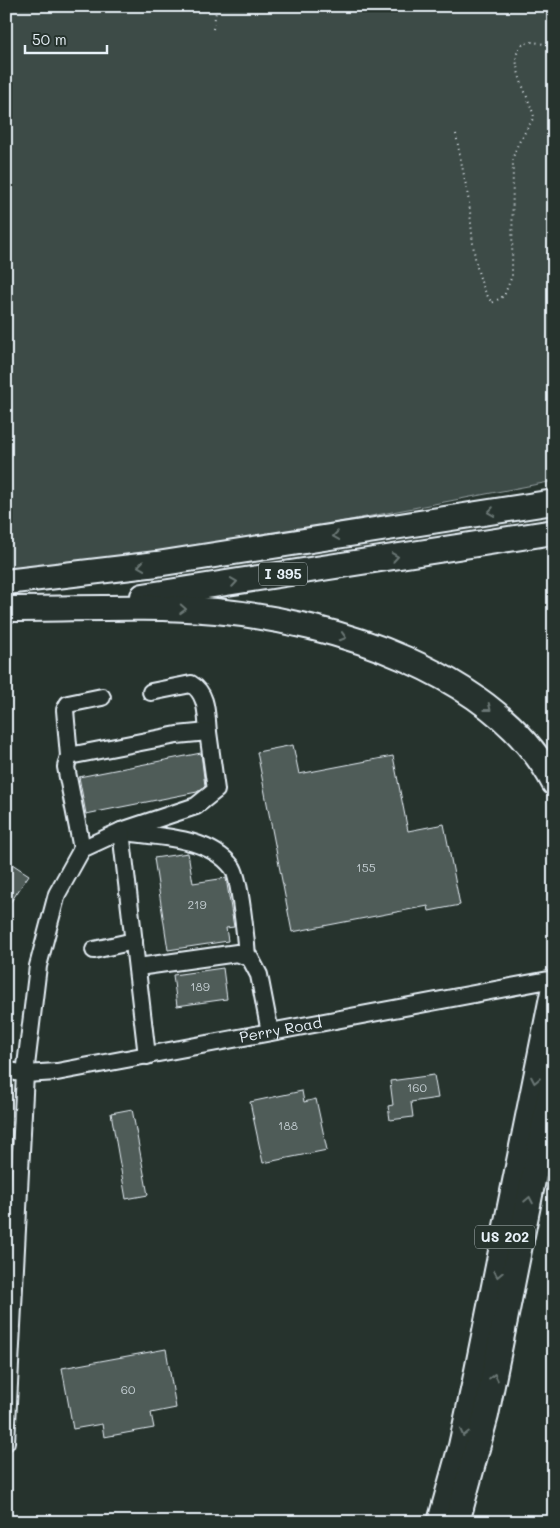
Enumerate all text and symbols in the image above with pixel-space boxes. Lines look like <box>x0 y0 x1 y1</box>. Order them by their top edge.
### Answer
scale bar <box>25 22 108 54</box>
text: 50 m <box>32 29 67 49</box>
one-way arrow <box>486 507 495 517</box>
one-way arrow <box>332 531 341 541</box>
one-way arrow <box>391 552 399 563</box>
one-way arrow <box>137 560 145 571</box>
road number: I 395 <box>259 562 307 586</box>
one-way arrow <box>230 578 238 588</box>
one-way arrow <box>180 603 188 614</box>
one-way arrow <box>338 631 347 641</box>
one-way arrow <box>482 702 491 710</box>
house number: 155 <box>356 859 376 875</box>
house number: 219 <box>187 896 207 912</box>
house number: 189 <box>190 978 210 994</box>
street label: Perry Road <box>238 1012 323 1047</box>
one-way arrow <box>531 1075 541 1084</box>
house number: 160 <box>407 1079 428 1095</box>
house number: 188 <box>278 1117 298 1133</box>
one-way arrow <box>524 1196 534 1205</box>
road number: US 202 <box>475 1226 535 1248</box>
one-way arrow <box>493 1269 503 1278</box>
one-way arrow <box>488 1372 499 1381</box>
house number: 60 <box>121 1381 136 1397</box>
one-way arrow <box>459 1428 470 1437</box>

